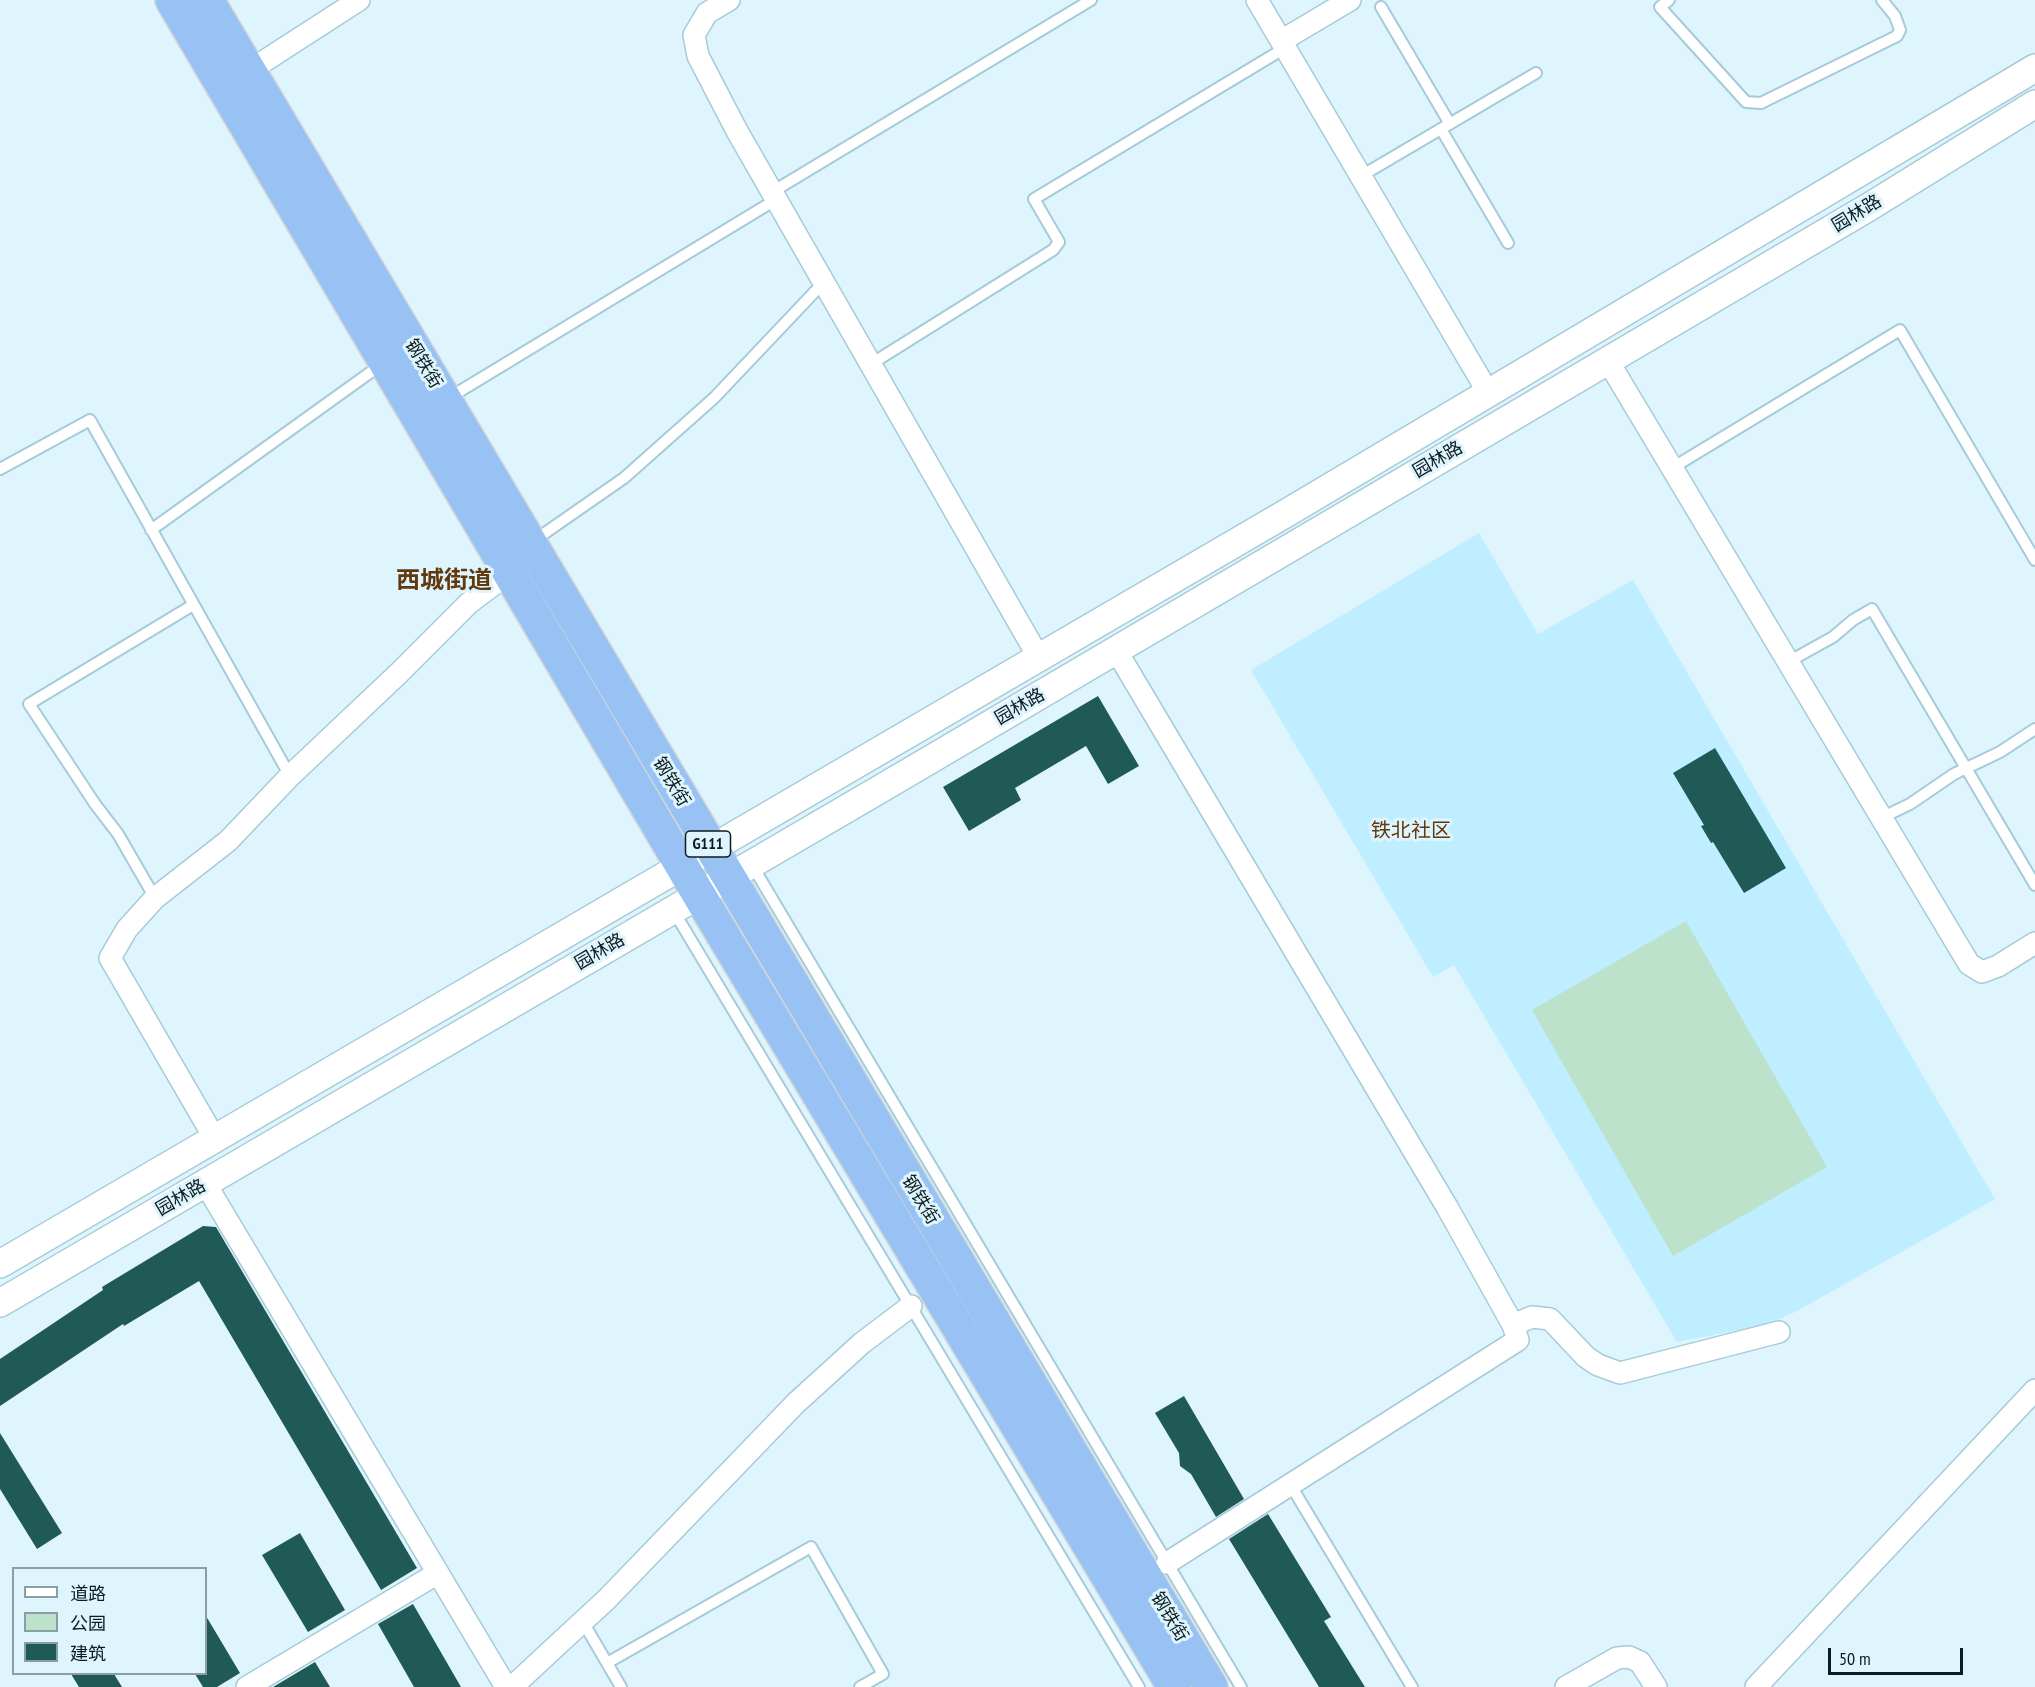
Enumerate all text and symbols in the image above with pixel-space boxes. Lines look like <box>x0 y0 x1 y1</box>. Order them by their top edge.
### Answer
street label: 园林路 <box>1828 191 1886 237</box>
street label: 钢铁街 <box>400 335 446 393</box>
street label: 园林路 <box>1409 437 1467 483</box>
district label: 西城街道 <box>396 567 492 595</box>
street label: 园林路 <box>991 684 1049 730</box>
street label: 钢铁街 <box>648 753 694 811</box>
district label: 铁北社区 <box>1371 819 1451 843</box>
road number: G111 <box>686 831 730 857</box>
street label: 园林路 <box>571 929 629 975</box>
street label: 钢铁街 <box>897 1171 943 1229</box>
street label: 园林路 <box>152 1175 210 1221</box>
legend <box>12 1567 207 1675</box>
text: 道路 <box>70 1582 106 1605</box>
street label: 钢铁街 <box>1146 1588 1192 1646</box>
text: 公园 <box>70 1612 106 1635</box>
scale bar <box>1831 1636 1966 1674</box>
text: 建筑 <box>70 1642 106 1665</box>
text: 50 m <box>1839 1647 1871 1670</box>

